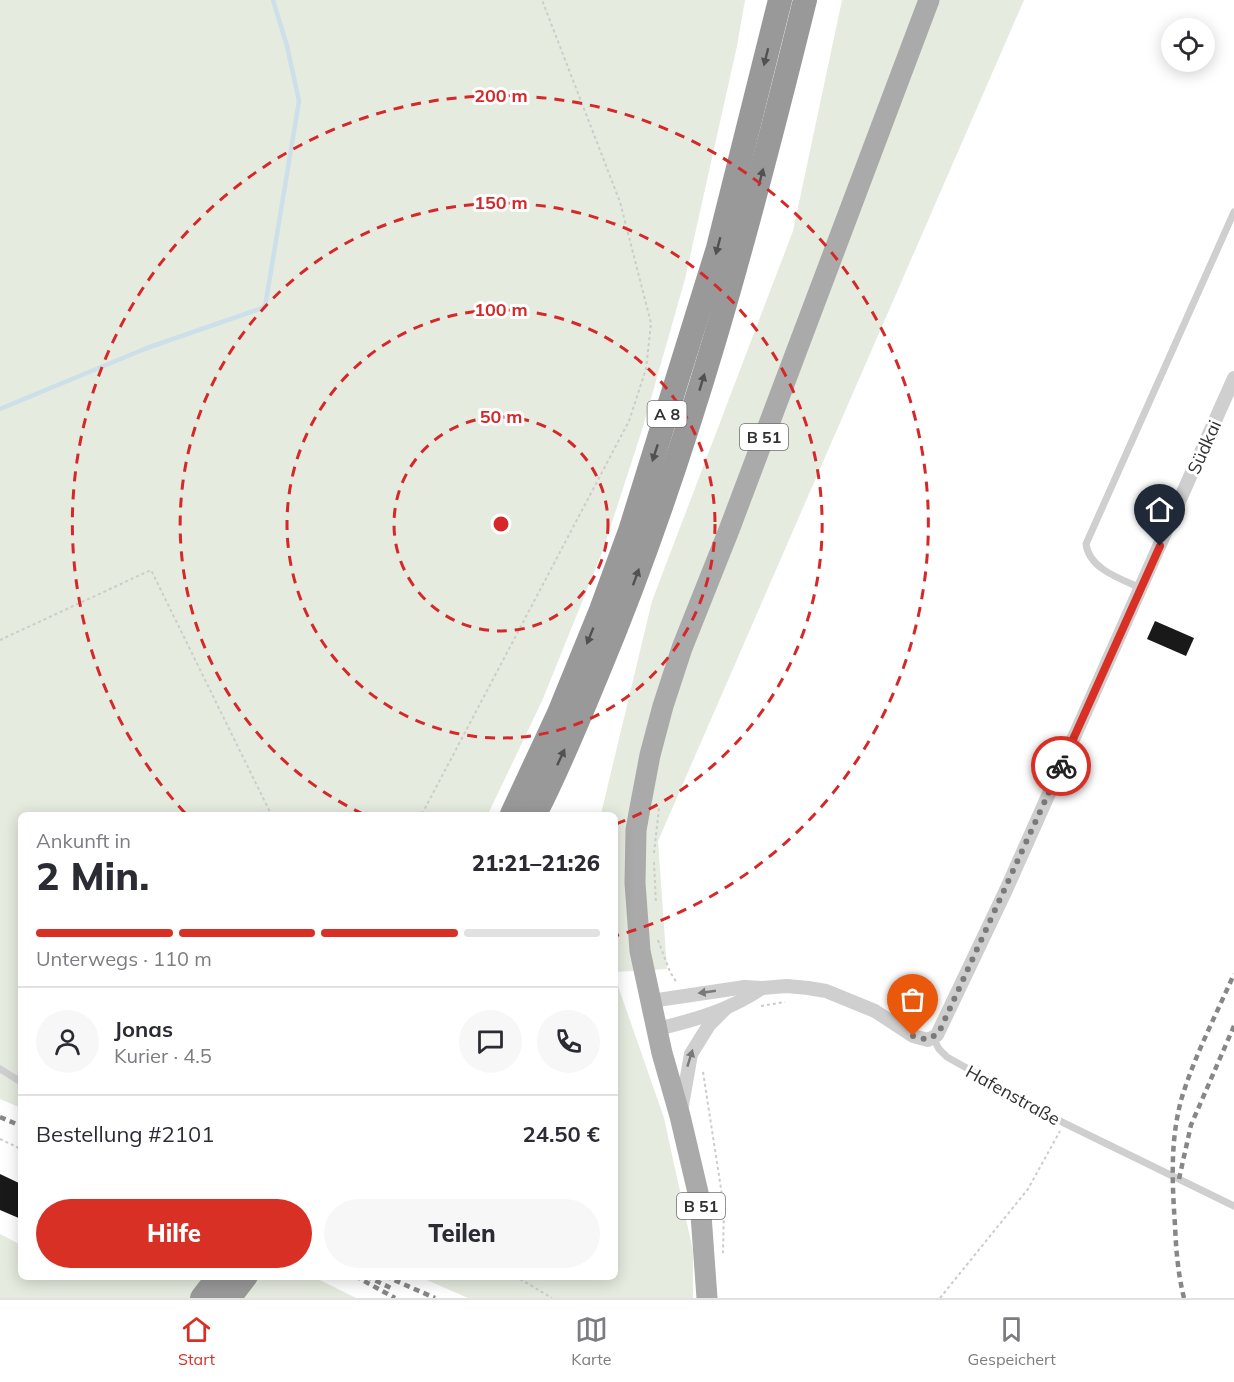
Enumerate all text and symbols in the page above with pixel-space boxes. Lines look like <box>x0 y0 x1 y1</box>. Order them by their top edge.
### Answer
map controls <box>1161 18 1215 72</box>
button: locate <box>1161 18 1215 72</box>
one-way arrow <box>760 48 770 66</box>
text: 200 m <box>474 84 528 107</box>
one-way arrow <box>756 168 766 186</box>
text: 150 m <box>474 191 528 214</box>
one-way arrow <box>713 237 722 255</box>
text: 100 m <box>474 298 528 321</box>
one-way arrow <box>698 373 707 391</box>
road number: A 8 <box>648 401 686 427</box>
text: 50 m <box>480 405 522 428</box>
street label: Südkai <box>1182 416 1226 478</box>
road number: B 51 <box>740 424 788 450</box>
one-way arrow <box>650 444 659 462</box>
pin <box>1134 484 1185 546</box>
icon: home <box>1143 493 1176 526</box>
centre of rings <box>491 514 511 534</box>
one-way arrow <box>632 568 641 586</box>
one-way arrow <box>585 628 595 646</box>
courier <box>1031 736 1091 796</box>
one-way arrow <box>557 748 567 766</box>
icon: bike <box>1045 750 1078 783</box>
text: Ankunft in <box>36 828 131 853</box>
text: 21:21–21:26 <box>472 849 600 877</box>
text: 2 Min. <box>36 851 149 900</box>
text: Unterwegs · 110 m <box>36 946 212 971</box>
pin <box>887 974 938 1036</box>
icon: bag <box>896 983 929 1016</box>
one-way arrow <box>697 988 716 997</box>
button: person <box>36 1010 99 1073</box>
button: chat <box>459 1010 522 1073</box>
button: phone <box>537 1010 600 1073</box>
text: Jonas <box>114 1015 173 1043</box>
text: Kurier · 4.5 <box>114 1043 212 1068</box>
one-way arrow <box>686 1049 695 1067</box>
street label: Hafenstraße <box>962 1060 1064 1130</box>
text: Bestellung #2101 <box>36 1120 214 1148</box>
text: 24.50 € <box>523 1120 600 1148</box>
road number: B 51 <box>677 1193 725 1219</box>
button: Hilfe <box>36 1199 312 1268</box>
button: Teilen <box>324 1199 600 1268</box>
tab: Start <box>178 1313 215 1369</box>
tab: Karte <box>571 1313 611 1369</box>
tab: Gespeichert <box>968 1313 1056 1369</box>

